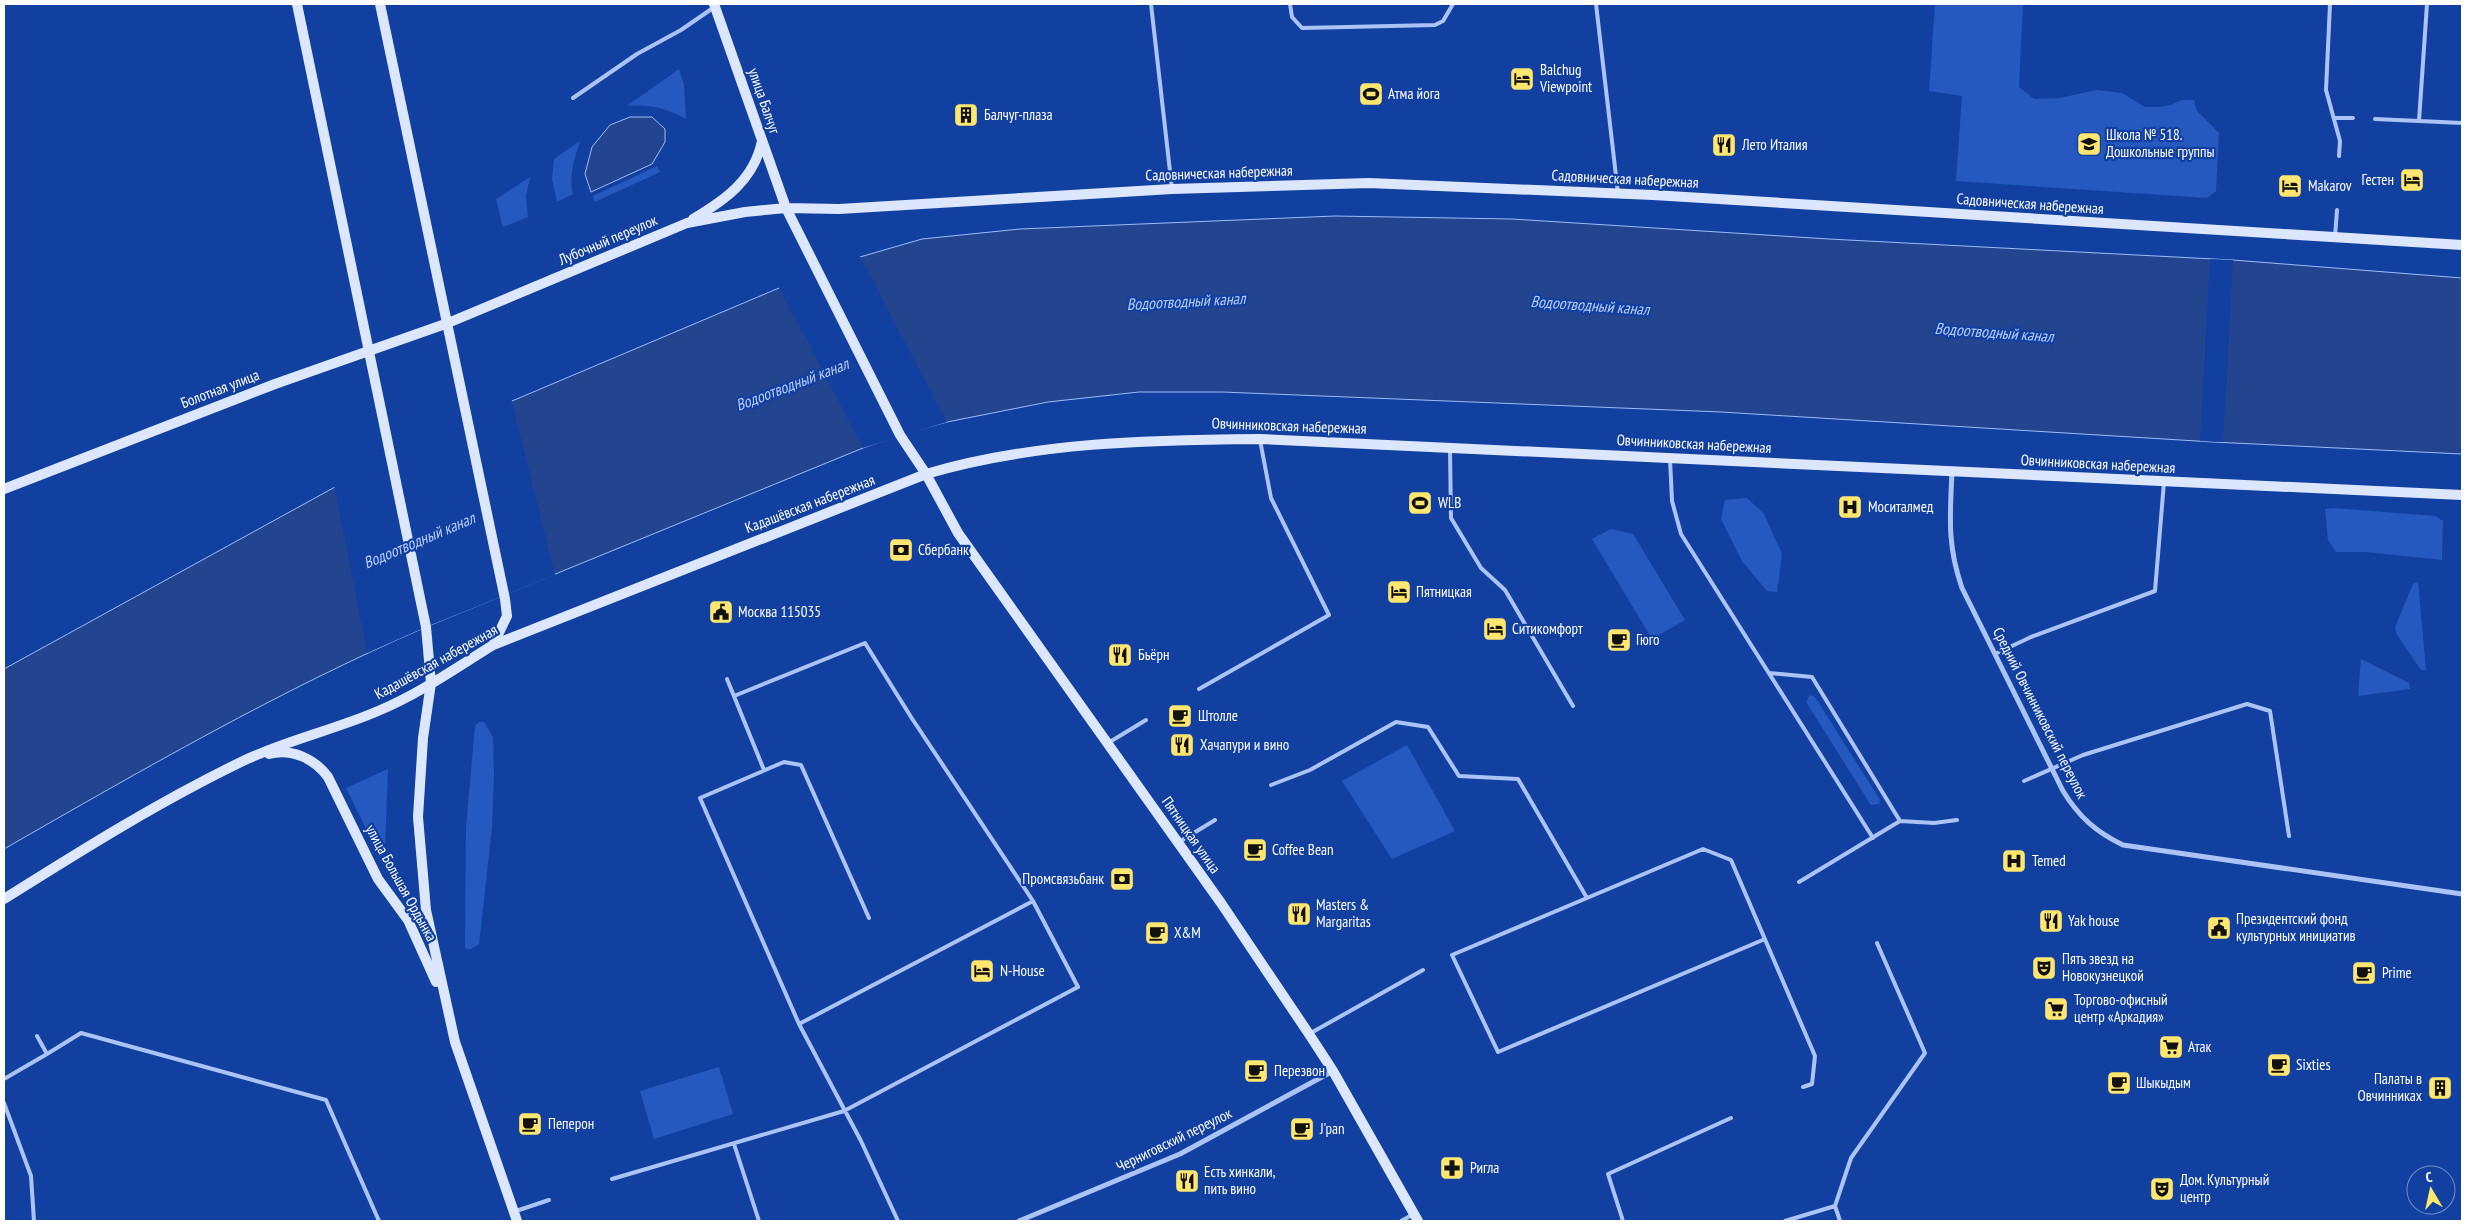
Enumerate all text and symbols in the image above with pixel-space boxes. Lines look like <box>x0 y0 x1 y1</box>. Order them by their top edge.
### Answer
place label: Balchug Viewpoint <box>1539 60 1592 96</box>
street label: улица Балчуг <box>744 65 785 137</box>
hotel icon: Balchug Viewpoint <box>1509 66 1535 92</box>
sports icon: Атма йога <box>1358 81 1384 107</box>
place label: Атма йога <box>1388 84 1440 103</box>
building icon: Балчуг-плаза <box>953 102 979 128</box>
place label: Балчуг-плаза <box>984 105 1052 124</box>
place label: Школа № 518. Дошкольные группы <box>2106 125 2215 161</box>
school or university icon: Школа № 518. Дошкольные группы <box>2076 131 2102 157</box>
restaurant icon: Лето Италия <box>1711 132 1737 158</box>
place label: Лето Италия <box>1741 135 1808 154</box>
street label: Садовническая набережная <box>1145 160 1293 185</box>
street label: Садовническая набережная <box>1551 165 1699 192</box>
hotel icon: Гестен <box>2399 167 2425 193</box>
place label: Гестен <box>2361 170 2394 189</box>
hotel icon: Makarov <box>2277 173 2303 199</box>
place label: Makarov <box>2308 176 2352 195</box>
street label: Садовническая набережная <box>1956 189 2104 218</box>
street label: Лубочный переулок <box>555 210 660 269</box>
water label: Водоотводный канал <box>1126 288 1247 314</box>
water label: Водоотводный канал <box>1530 291 1652 319</box>
water label: Водоотводный канал <box>1934 318 2056 346</box>
water label: Водоотводный канал <box>733 353 853 415</box>
street label: Болотная улица <box>178 365 262 412</box>
street label: Овчинниковская набережная <box>1211 413 1367 438</box>
street label: Овчинниковская набережная <box>1616 430 1772 457</box>
street label: Овчинниковская набережная <box>2020 450 2176 477</box>
street label: Кадашёвская набережная <box>742 470 878 537</box>
sports icon: WLB <box>1407 490 1433 516</box>
place label: WLB <box>1438 493 1461 512</box>
hospital icon: Моситалмед <box>1837 494 1863 520</box>
place label: Моситалмед <box>1868 497 1934 516</box>
water label: Водоотводный канал <box>360 507 479 572</box>
bank icon: Сбербанк <box>888 537 914 563</box>
place label: Сбербанк <box>918 540 969 559</box>
hotel icon: Пятницкая <box>1386 579 1412 605</box>
place label: Пятницкая <box>1416 582 1472 601</box>
public building icon: Москва 115035 <box>708 599 734 625</box>
place label: Москва 115035 <box>738 602 821 621</box>
hotel icon: Ситикомфорт <box>1482 616 1508 642</box>
place label: Ситикомфорт <box>1512 619 1583 638</box>
street label: Кадашёвская набережная <box>371 620 501 703</box>
street label: Средний Овчинниковский переулок <box>1989 624 2092 802</box>
cafe icon: Гюго <box>1606 627 1632 653</box>
place label: Гюго <box>1636 630 1659 649</box>
restaurant icon: Бьёрн <box>1107 642 1133 668</box>
place label: Бьёрн <box>1138 645 1169 664</box>
cafe icon: Штолле <box>1167 703 1193 729</box>
place label: Штолле <box>1198 706 1238 725</box>
restaurant icon: Хачапури и вино <box>1169 732 1195 758</box>
place label: Хачапури и вино <box>1200 735 1289 754</box>
street label: Пятницкая улица <box>1158 793 1225 877</box>
street label: улица Большая Ордынка <box>361 821 441 944</box>
cafe icon: Coffee Bean <box>1242 837 1268 863</box>
place label: Coffee Bean <box>1272 840 1334 859</box>
hospital icon: Temed <box>2001 848 2027 874</box>
place label: Temed <box>2032 851 2066 870</box>
bank icon: Промсвязьбанк <box>1109 866 1135 892</box>
place label: Промсвязьбанк <box>1022 869 1104 888</box>
place label: Masters & Margaritas <box>1316 895 1371 931</box>
restaurant icon: Masters & Margaritas <box>1286 901 1312 927</box>
restaurant icon: Yak house <box>2038 908 2064 934</box>
place label: Президентский фонд культурных инициатив <box>2236 909 2356 945</box>
place label: Yak house <box>2068 911 2119 930</box>
public building icon: Президентский фонд культурных инициатив <box>2206 915 2232 941</box>
cafe icon: Х&М <box>1144 920 1170 946</box>
place label: Х&М <box>1174 923 1201 942</box>
place label: Пять звезд на Новокузнецкой <box>2062 949 2144 985</box>
theatre icon: Пять звезд на Новокузнецкой <box>2031 955 2057 981</box>
hotel icon: N-House <box>969 958 995 984</box>
cafe icon: Prime <box>2351 960 2377 986</box>
place label: N-House <box>1000 961 1045 980</box>
place label: Prime <box>2382 963 2412 982</box>
place label: Торгово-офисный центр «Аркадия» <box>2074 990 2168 1026</box>
supermarket icon: Торгово-офисный центр «Аркадия» <box>2043 996 2069 1022</box>
supermarket icon: Атак <box>2158 1034 2184 1060</box>
place label: Атак <box>2188 1037 2212 1056</box>
cafe icon: Sixties <box>2266 1052 2292 1078</box>
place label: Sixties <box>2296 1055 2331 1074</box>
cafe icon: Перезвон <box>1243 1058 1269 1084</box>
place label: Перезвон <box>1274 1061 1325 1080</box>
place label: Палаты в Овчинниках <box>2358 1069 2422 1105</box>
cafe icon: Шыкыдым <box>2106 1070 2132 1096</box>
place label: Шыкыдым <box>2136 1073 2191 1092</box>
building icon: Палаты в Овчинниках <box>2427 1075 2453 1101</box>
street label: Черниговский переулок <box>1113 1103 1235 1176</box>
cafe icon: Пеперон <box>517 1111 543 1137</box>
place label: Пеперон <box>548 1114 594 1133</box>
cafe icon: J'pan <box>1289 1116 1315 1142</box>
place label: J'pan <box>1319 1119 1345 1138</box>
pharmacy icon: Ригла <box>1439 1155 1465 1181</box>
place label: Ригла <box>1470 1158 1499 1177</box>
place label: Есть хинкали, пить вино <box>1204 1162 1276 1198</box>
north arrow <box>2406 1165 2456 1215</box>
restaurant icon: Есть хинкали, пить вино <box>1174 1168 1200 1194</box>
text: С <box>2424 1168 2434 1187</box>
place label: Дом. Культурный центр <box>2180 1170 2269 1206</box>
theatre icon: Дом. Культурный центр <box>2149 1176 2175 1202</box>

